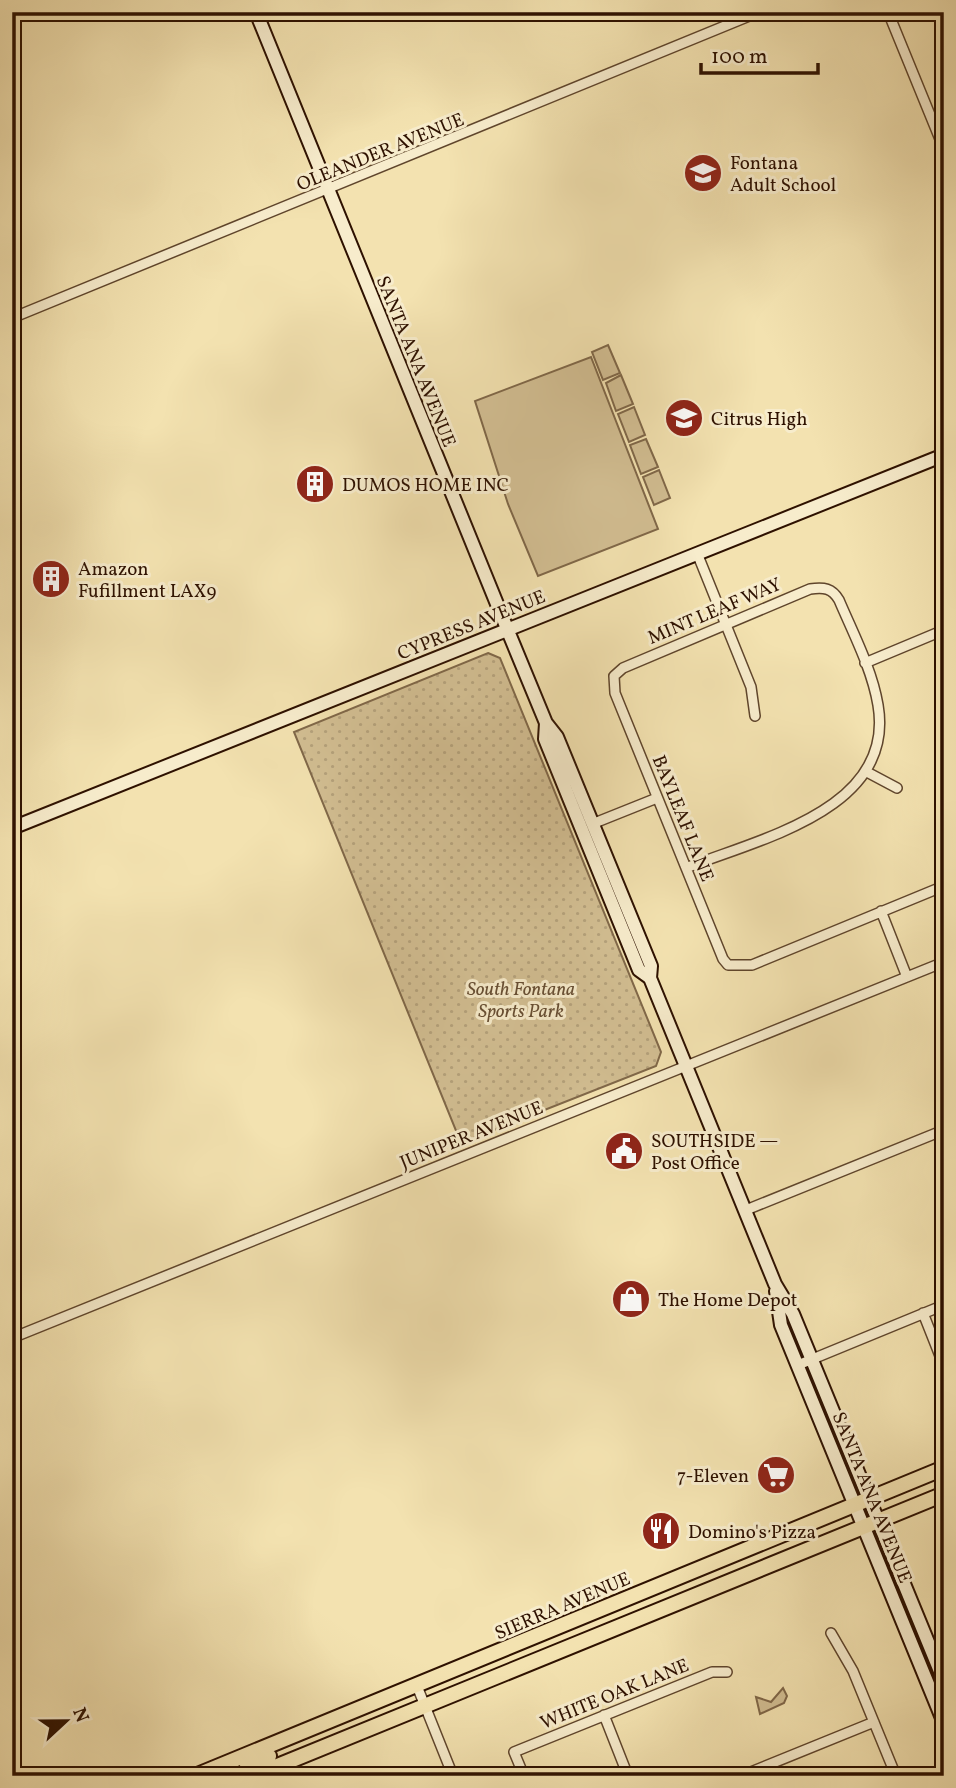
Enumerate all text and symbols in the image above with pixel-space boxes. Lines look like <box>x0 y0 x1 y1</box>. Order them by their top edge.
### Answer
scale bar <box>701 32 818 76</box>
text: 100 m <box>711 43 768 72</box>
street label: OLEANDER AVENUE <box>293 107 468 198</box>
place label: Fontana Adult School <box>730 151 836 199</box>
school or university icon: Fontana Adult School <box>682 152 724 194</box>
street label: SANTA ANA AVENUE <box>369 272 461 451</box>
school or university icon: Citrus High <box>663 397 705 439</box>
place label: Citrus High <box>711 407 807 433</box>
building icon: DUMOS HOME INC <box>294 463 336 505</box>
place label: DUMOS HOME INC <box>342 473 509 499</box>
place label: Amazon Fufillment LAX9 <box>78 557 216 605</box>
building icon: Amazon Fufillment LAX9 <box>30 558 72 600</box>
street label: MINT LEAF WAY <box>644 572 786 652</box>
street label: CYPRESS AVENUE <box>394 584 550 667</box>
street label: BAYLEAF LANE <box>645 752 719 886</box>
park label: South Fontana Sports Park <box>467 977 575 1025</box>
street label: JUNIPER AVENUE <box>396 1095 547 1176</box>
place label: SOUTHSIDE — Post Office <box>651 1129 779 1177</box>
public building icon: SOUTHSIDE — Post Office <box>603 1130 645 1172</box>
shop icon: The Home Depot <box>610 1278 652 1320</box>
place label: The Home Depot <box>658 1288 798 1314</box>
street label: SANTA ANA AVENUE <box>825 1408 917 1587</box>
supermarket icon: 7-Eleven <box>755 1454 797 1496</box>
place label: 7-Eleven <box>677 1464 749 1490</box>
restaurant icon: Domino's Pizza <box>640 1510 682 1552</box>
place label: Domino's Pizza <box>688 1520 816 1546</box>
street label: SIERRA AVENUE <box>491 1567 635 1647</box>
street label: WHITE OAK LANE <box>536 1653 693 1737</box>
north arrow <box>32 1686 102 1756</box>
text: N <box>65 1704 95 1727</box>

